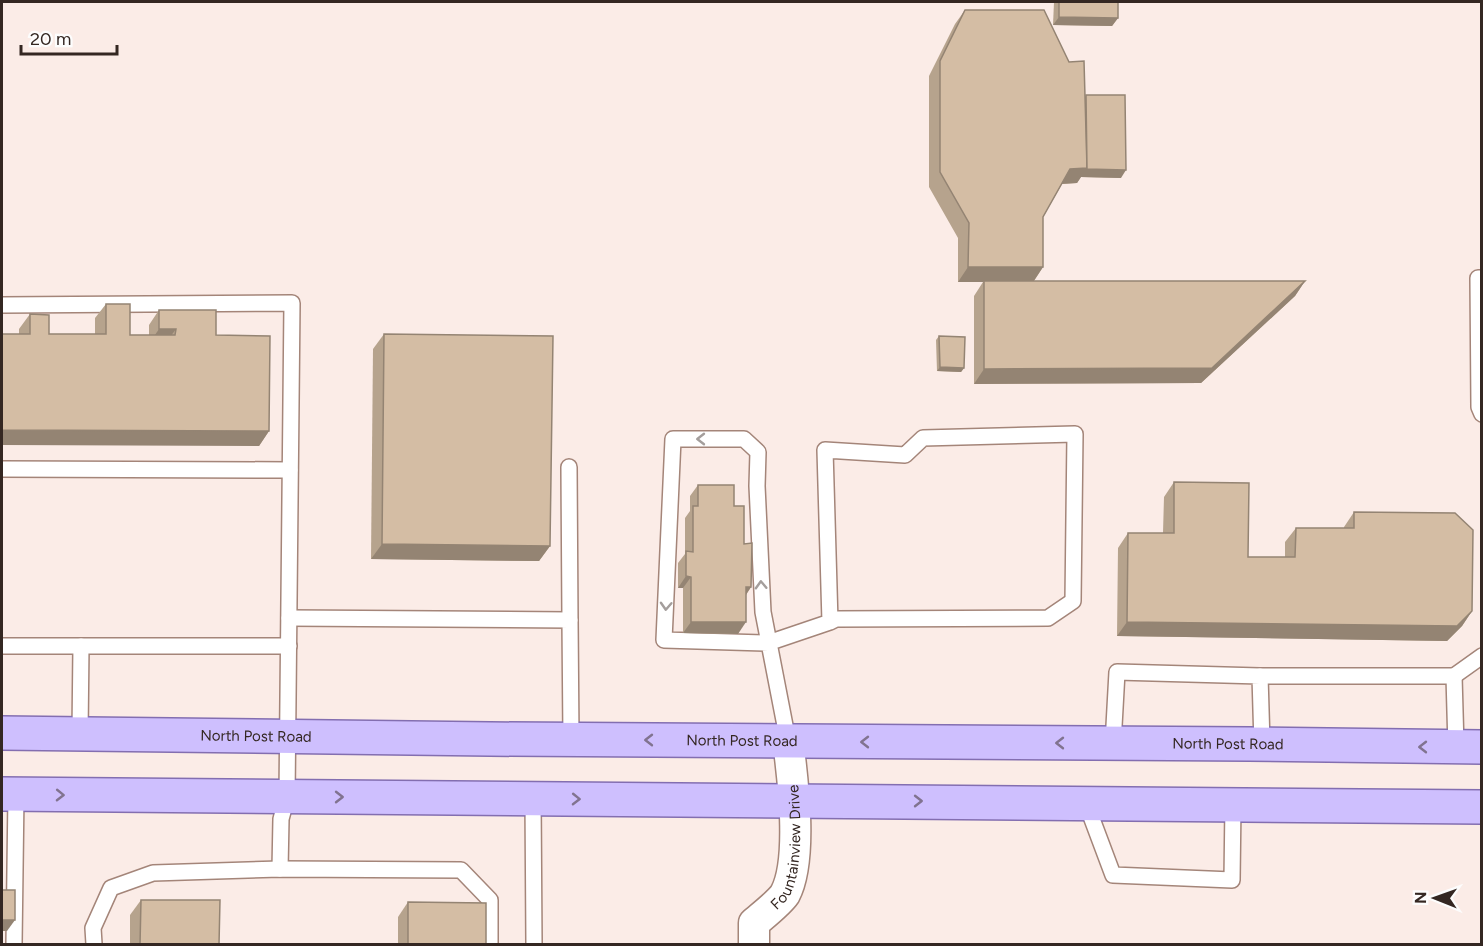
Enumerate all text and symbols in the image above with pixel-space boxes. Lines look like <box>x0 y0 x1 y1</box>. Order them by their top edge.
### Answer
scale bar <box>21 18 117 56</box>
text: 20 m <box>30 28 71 50</box>
one-way arrow <box>697 433 706 445</box>
one-way arrow <box>755 580 768 589</box>
one-way arrow <box>659 602 672 611</box>
street label: North Post Road <box>200 726 312 746</box>
street label: North Post Road <box>686 731 798 750</box>
one-way arrow <box>645 734 654 746</box>
street label: North Post Road <box>1172 734 1284 753</box>
one-way arrow <box>861 736 870 748</box>
one-way arrow <box>1056 737 1065 749</box>
one-way arrow <box>1419 741 1428 753</box>
street label: Fountainview Drive <box>767 784 804 913</box>
one-way arrow <box>55 789 64 801</box>
one-way arrow <box>334 791 343 803</box>
one-way arrow <box>571 793 580 805</box>
one-way arrow <box>913 795 922 807</box>
north arrow <box>1405 868 1465 928</box>
text: N <box>1411 891 1430 904</box>

